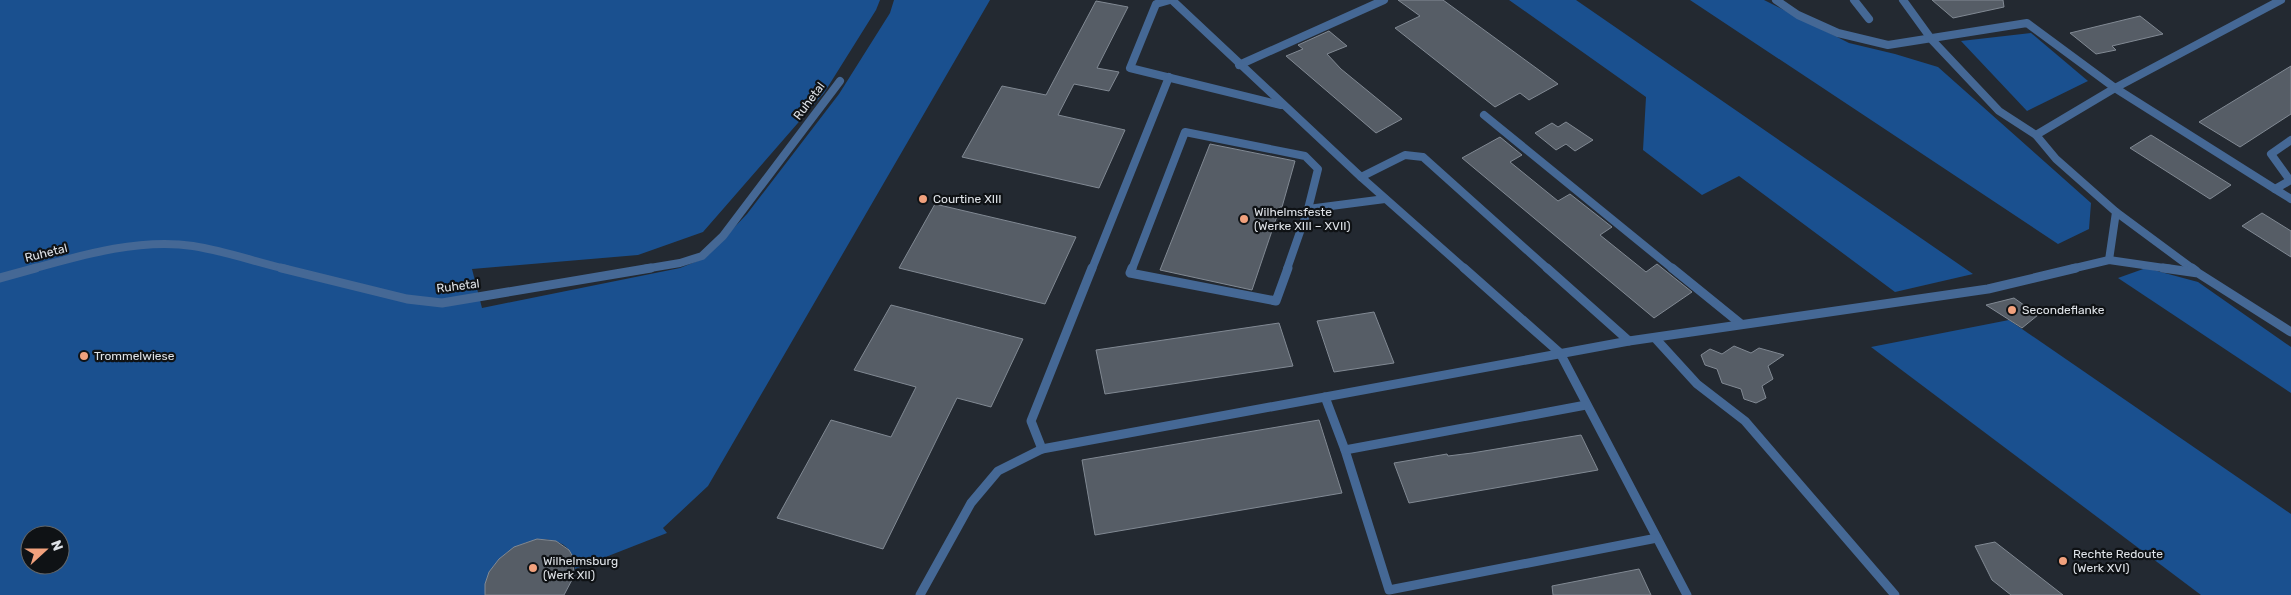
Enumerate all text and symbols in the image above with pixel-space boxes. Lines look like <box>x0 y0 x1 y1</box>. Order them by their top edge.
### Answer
street label: Ruhetal <box>790 79 828 123</box>
place label: Courtine XIII <box>933 192 1002 206</box>
marker: Courtine XIII <box>917 193 929 205</box>
place label: Wilhelmsfeste (Werke XIII – XVII) <box>1254 205 1351 233</box>
marker: Wilhelmsfeste (Werke XIII – XVII) <box>1238 213 1250 225</box>
street label: Ruhetal <box>23 241 69 265</box>
street label: Ruhetal <box>436 276 480 296</box>
place label: Secondeflanke <box>2022 303 2105 317</box>
marker: Secondeflanke <box>2006 304 2018 316</box>
place label: Trommelwiese <box>94 349 175 363</box>
marker: Trommelwiese <box>78 350 90 362</box>
north arrow <box>20 525 70 575</box>
text: N <box>47 538 66 553</box>
place label: Rechte Redoute (Werk XVI) <box>2073 547 2163 575</box>
place label: Wilhelmsburg (Werk XII) <box>543 554 618 582</box>
marker: Rechte Redoute (Werk XVI) <box>2057 555 2069 567</box>
marker: Wilhelmsburg (Werk XII) <box>527 562 539 574</box>

